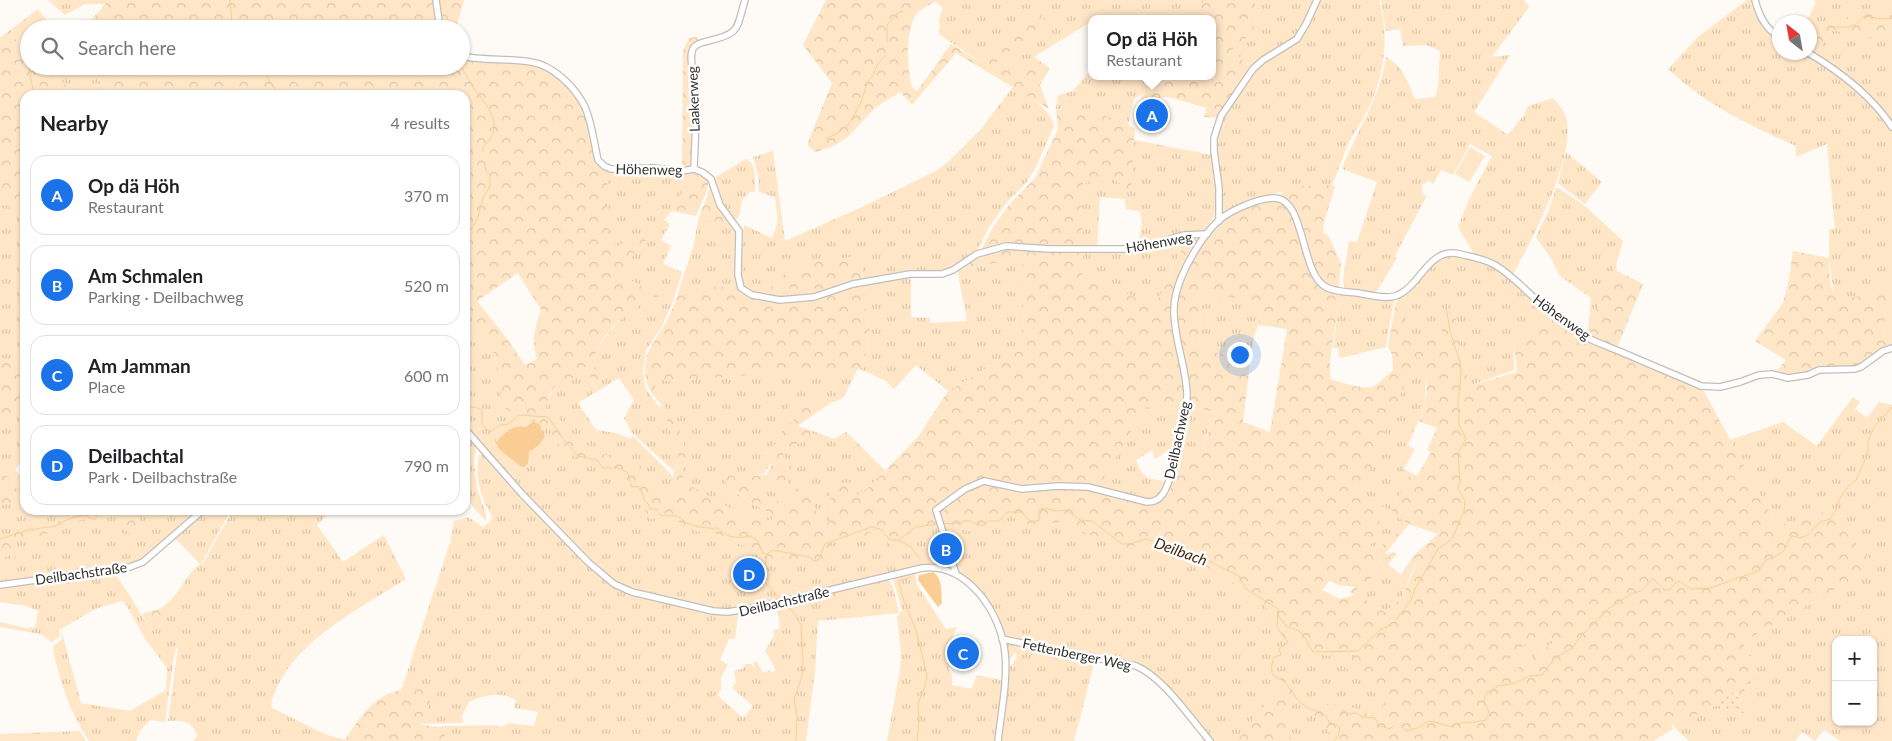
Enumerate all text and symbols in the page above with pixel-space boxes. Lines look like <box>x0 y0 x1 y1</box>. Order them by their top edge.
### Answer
popup <box>1088 15 1216 80</box>
north arrow <box>1772 15 1817 60</box>
search box <box>20 20 470 75</box>
text: Op dä Höh <box>1106 27 1198 50</box>
icon: search <box>38 34 66 62</box>
text: Search here <box>78 36 176 59</box>
text: Restaurant <box>1106 50 1182 69</box>
street label: Laakerweg <box>683 66 703 132</box>
pin: A <box>1136 96 1168 134</box>
text: Nearby <box>40 110 108 135</box>
text: 4 results <box>390 113 450 132</box>
street label: Höhenweg <box>615 160 683 178</box>
text: Op dä Höh <box>88 174 180 197</box>
text: A <box>51 186 63 205</box>
text: 370 m <box>404 186 449 205</box>
text: Restaurant <box>88 197 164 216</box>
street label: Höhenweg <box>1125 228 1193 256</box>
text: Am Schmalen <box>88 264 203 287</box>
text: B <box>52 276 62 295</box>
text: 520 m <box>404 276 449 295</box>
text: Parking · Deilbachweg <box>88 287 243 306</box>
street label: Höhenweg <box>1530 290 1594 344</box>
your location <box>1227 342 1253 368</box>
text: Am Jamman <box>88 354 191 377</box>
text: C <box>52 366 62 385</box>
text: 600 m <box>404 366 449 385</box>
text: Place <box>88 377 125 396</box>
street label: Deilbachweg <box>1160 399 1194 481</box>
text: Deilbachtal <box>88 444 184 467</box>
text: D <box>51 456 63 475</box>
text: 790 m <box>404 456 449 475</box>
text: Park · Deilbachstraße <box>88 467 237 486</box>
pin: B <box>930 530 962 568</box>
water label: Deilbach <box>1152 533 1210 569</box>
pin: D <box>733 555 765 593</box>
street label: Deilbachstraße <box>34 558 128 588</box>
street label: Deilbachstraße <box>737 582 831 620</box>
pin: C <box>947 634 979 672</box>
street label: Fettenberger Weg <box>1021 634 1133 674</box>
map controls <box>1832 636 1877 726</box>
button: + <box>1832 636 1877 681</box>
button: − <box>1832 681 1877 726</box>

